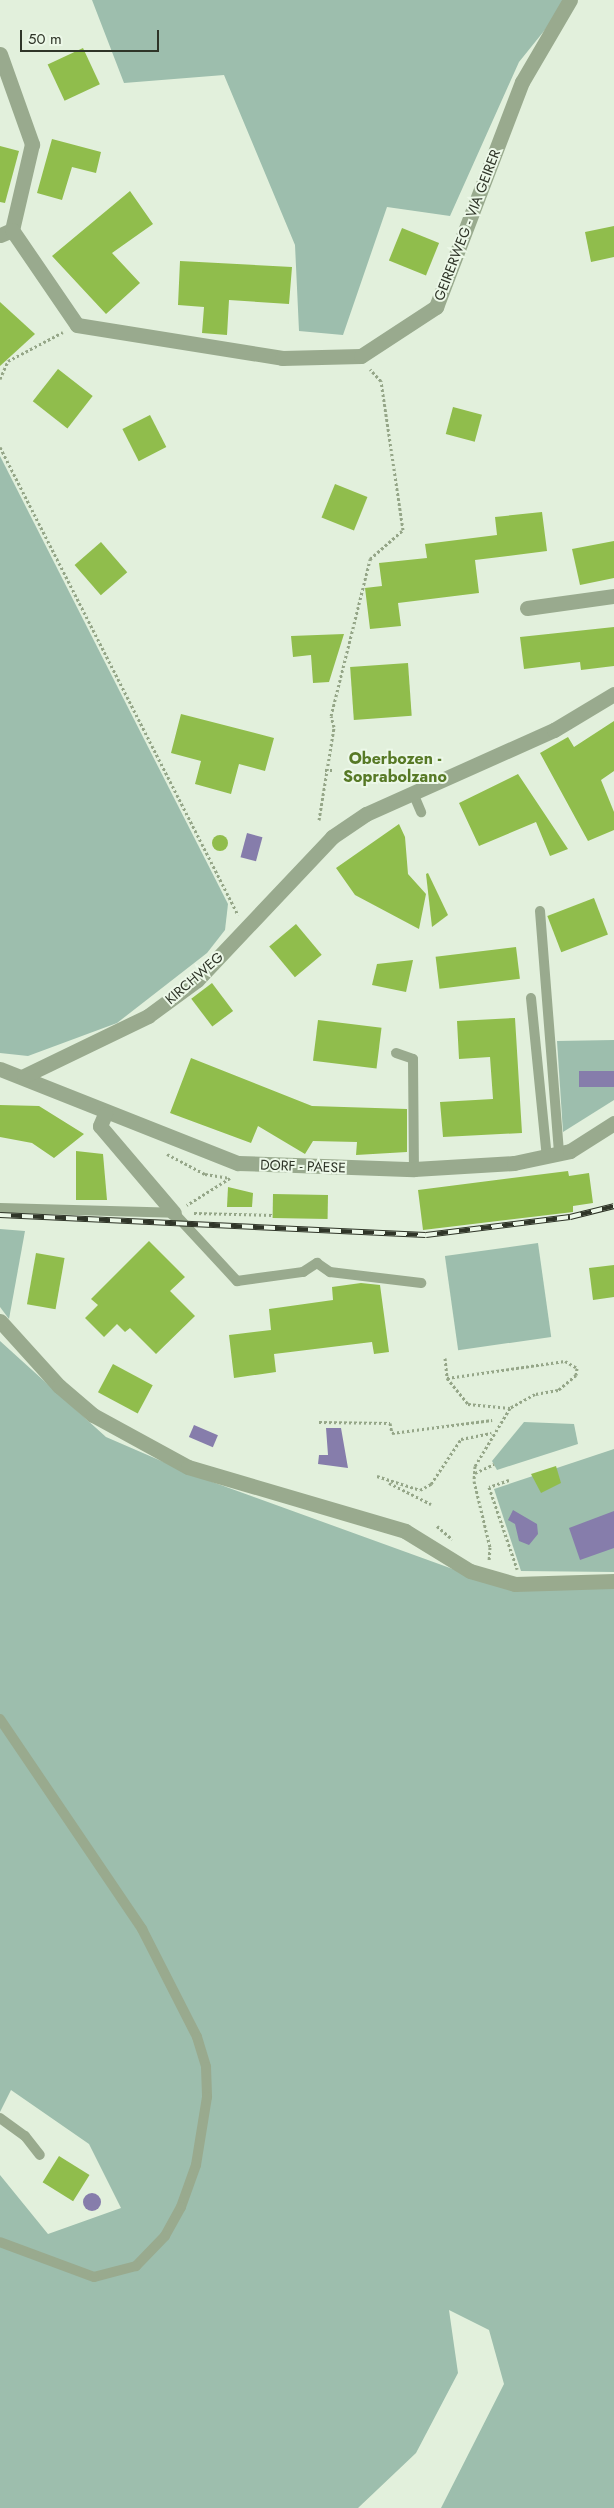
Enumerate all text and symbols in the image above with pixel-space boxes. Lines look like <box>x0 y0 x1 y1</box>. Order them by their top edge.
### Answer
scale bar <box>22 20 161 52</box>
text: 50 m <box>28 28 62 50</box>
street label: GEIRERWEG - VIA GEIRER <box>430 147 504 303</box>
district label: Oberbozen - Soprabolzano <box>343 749 447 787</box>
street label: KIRCHWEG <box>162 948 226 1008</box>
street label: DORF - PAESE <box>260 1156 346 1176</box>

